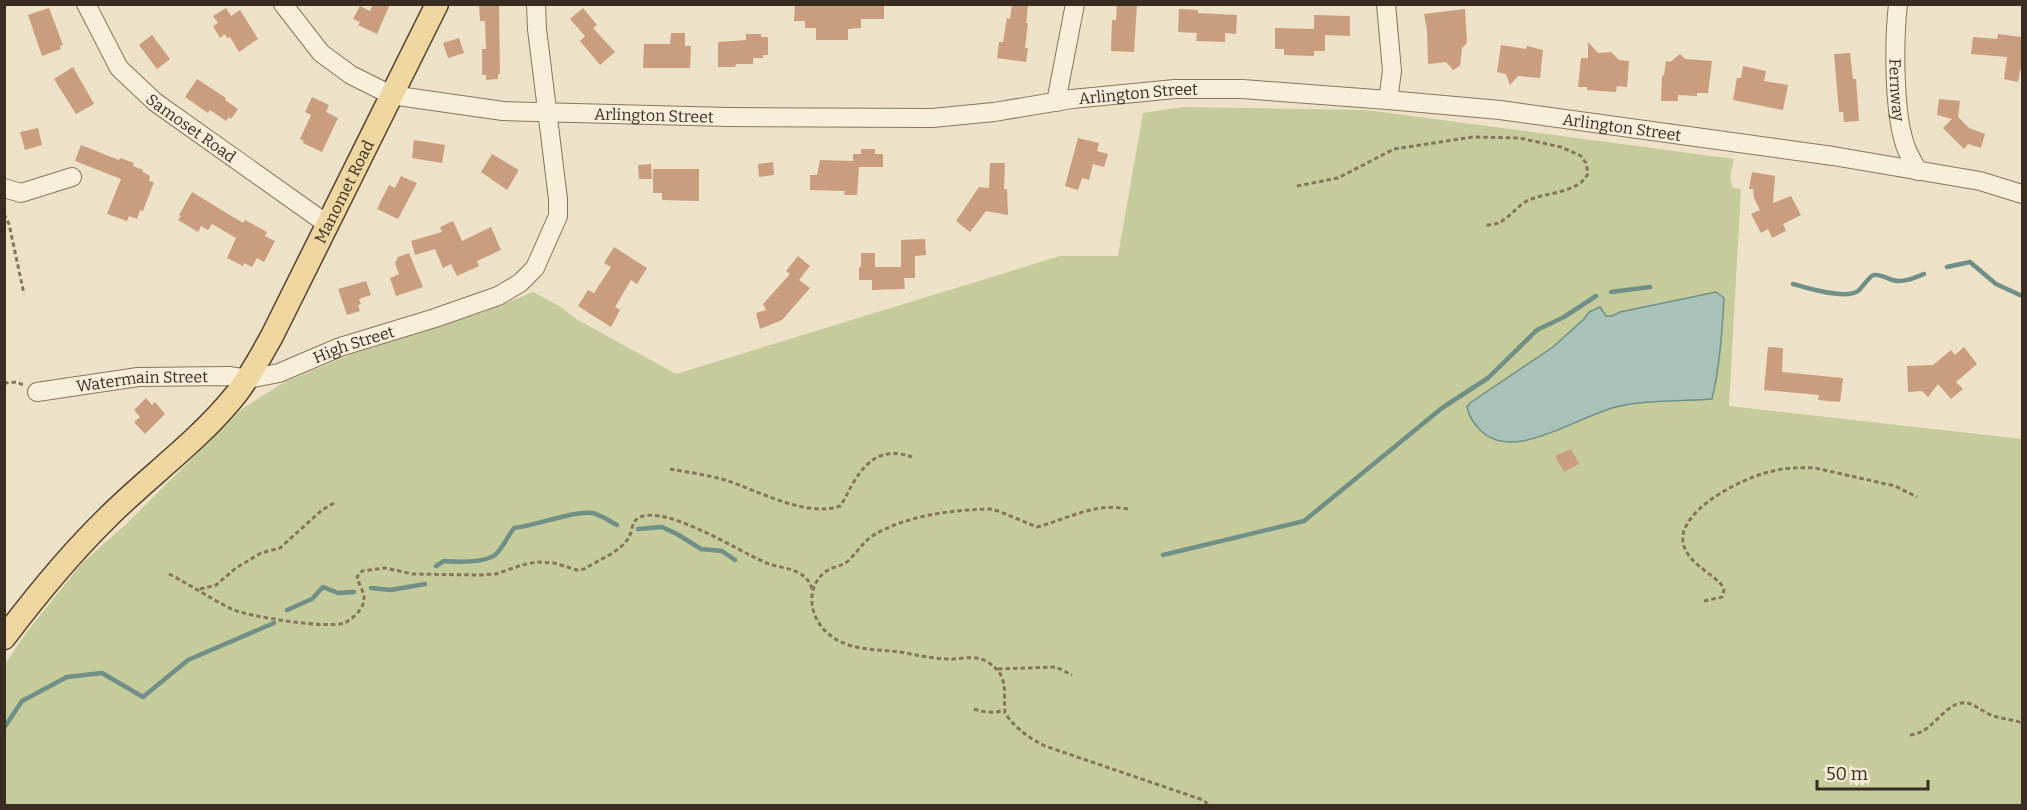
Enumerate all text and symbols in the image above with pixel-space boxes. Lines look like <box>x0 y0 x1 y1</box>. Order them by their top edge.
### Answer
street label: Fernway <box>1886 58 1909 123</box>
street label: Arlington Street <box>1078 80 1198 108</box>
street label: Samoset Road <box>142 89 240 166</box>
street label: Arlington Street <box>594 104 714 126</box>
street label: Arlington Street <box>1561 109 1683 144</box>
street label: Manomet Road <box>310 136 378 246</box>
street label: High Street <box>310 321 397 367</box>
street label: Watermain Street <box>75 367 208 396</box>
scale bar <box>1817 753 1928 791</box>
text: 50 m <box>1826 763 1868 785</box>

